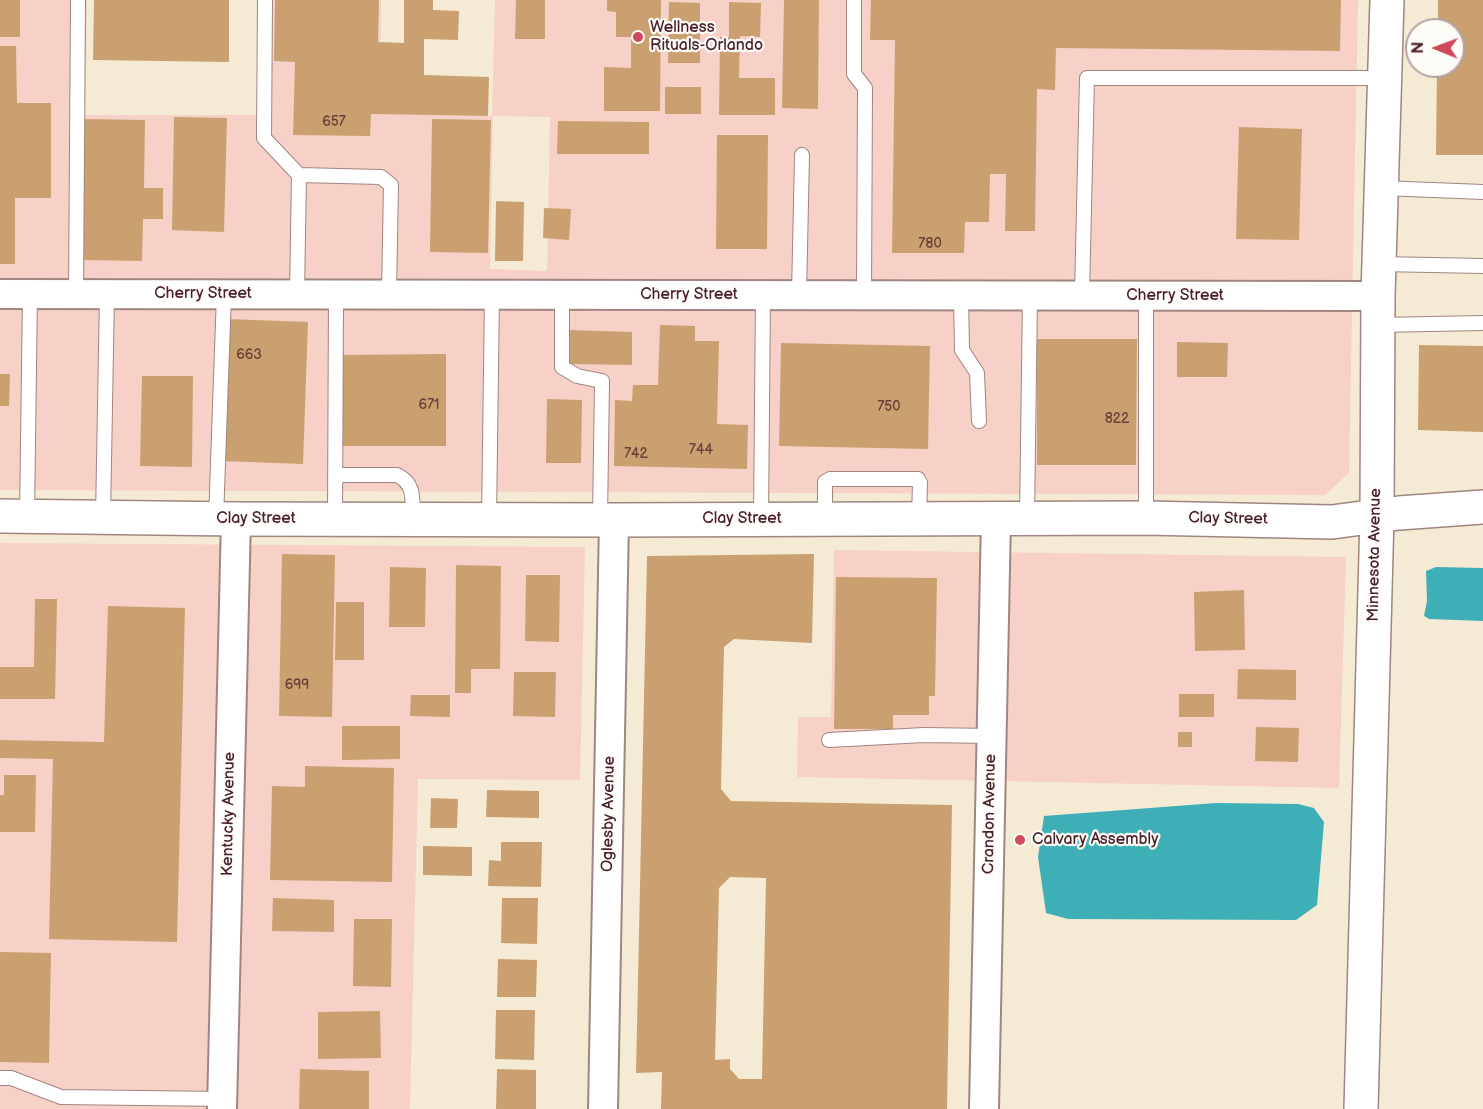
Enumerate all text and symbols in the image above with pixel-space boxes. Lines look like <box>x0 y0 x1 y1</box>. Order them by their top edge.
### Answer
place label: Wellness Rituals-Orlando <box>650 18 763 56</box>
north arrow <box>1405 18 1465 78</box>
marker: Wellness Rituals-Orlando <box>631 30 645 44</box>
text: N <box>1409 42 1428 54</box>
house number: 657 <box>322 114 346 130</box>
house number: 780 <box>918 236 942 252</box>
street label: Cherry Street <box>154 284 252 304</box>
street label: Cherry Street <box>640 285 738 305</box>
street label: Cherry Street <box>1126 286 1224 306</box>
house number: 663 <box>236 347 262 363</box>
house number: 671 <box>419 397 439 413</box>
house number: 750 <box>877 399 901 415</box>
house number: 822 <box>1105 411 1129 427</box>
house number: 744 <box>689 442 713 458</box>
house number: 742 <box>624 446 648 462</box>
street label: Minnesota Avenue <box>1364 488 1386 622</box>
street label: Clay Street <box>216 509 296 529</box>
street label: Clay Street <box>702 509 782 529</box>
street label: Clay Street <box>1188 509 1268 529</box>
house number: 699 <box>285 677 309 693</box>
street label: Kentucky Avenue <box>218 752 240 876</box>
street label: Crandon Avenue <box>979 754 1001 874</box>
street label: Oglesby Avenue <box>598 756 620 872</box>
place label: Calvary Assembly <box>1032 830 1158 850</box>
marker: Calvary Assembly <box>1013 833 1027 847</box>

